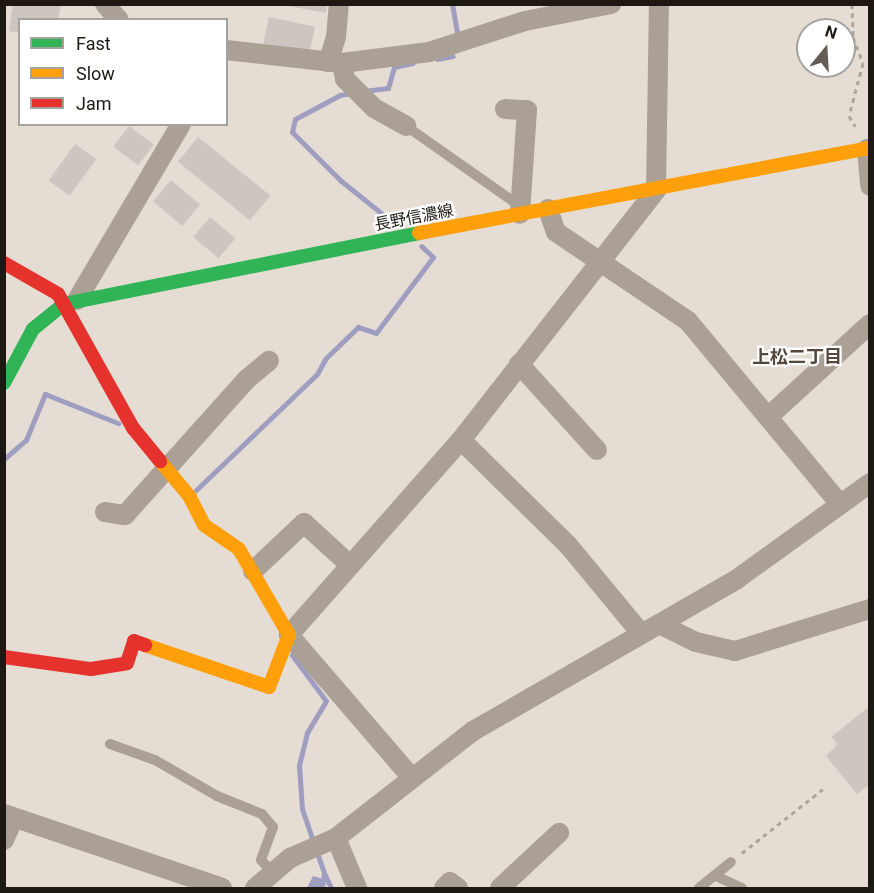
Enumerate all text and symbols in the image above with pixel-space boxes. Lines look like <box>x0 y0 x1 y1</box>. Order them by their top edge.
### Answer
legend <box>18 18 228 126</box>
north arrow <box>796 18 856 78</box>
text: N <box>823 22 839 43</box>
text: Fast <box>76 33 111 54</box>
text: Slow <box>76 63 115 84</box>
text: Jam <box>76 93 112 114</box>
street label: 長野信濃線 <box>373 201 455 235</box>
district label: 上松二丁目 <box>752 346 842 368</box>

